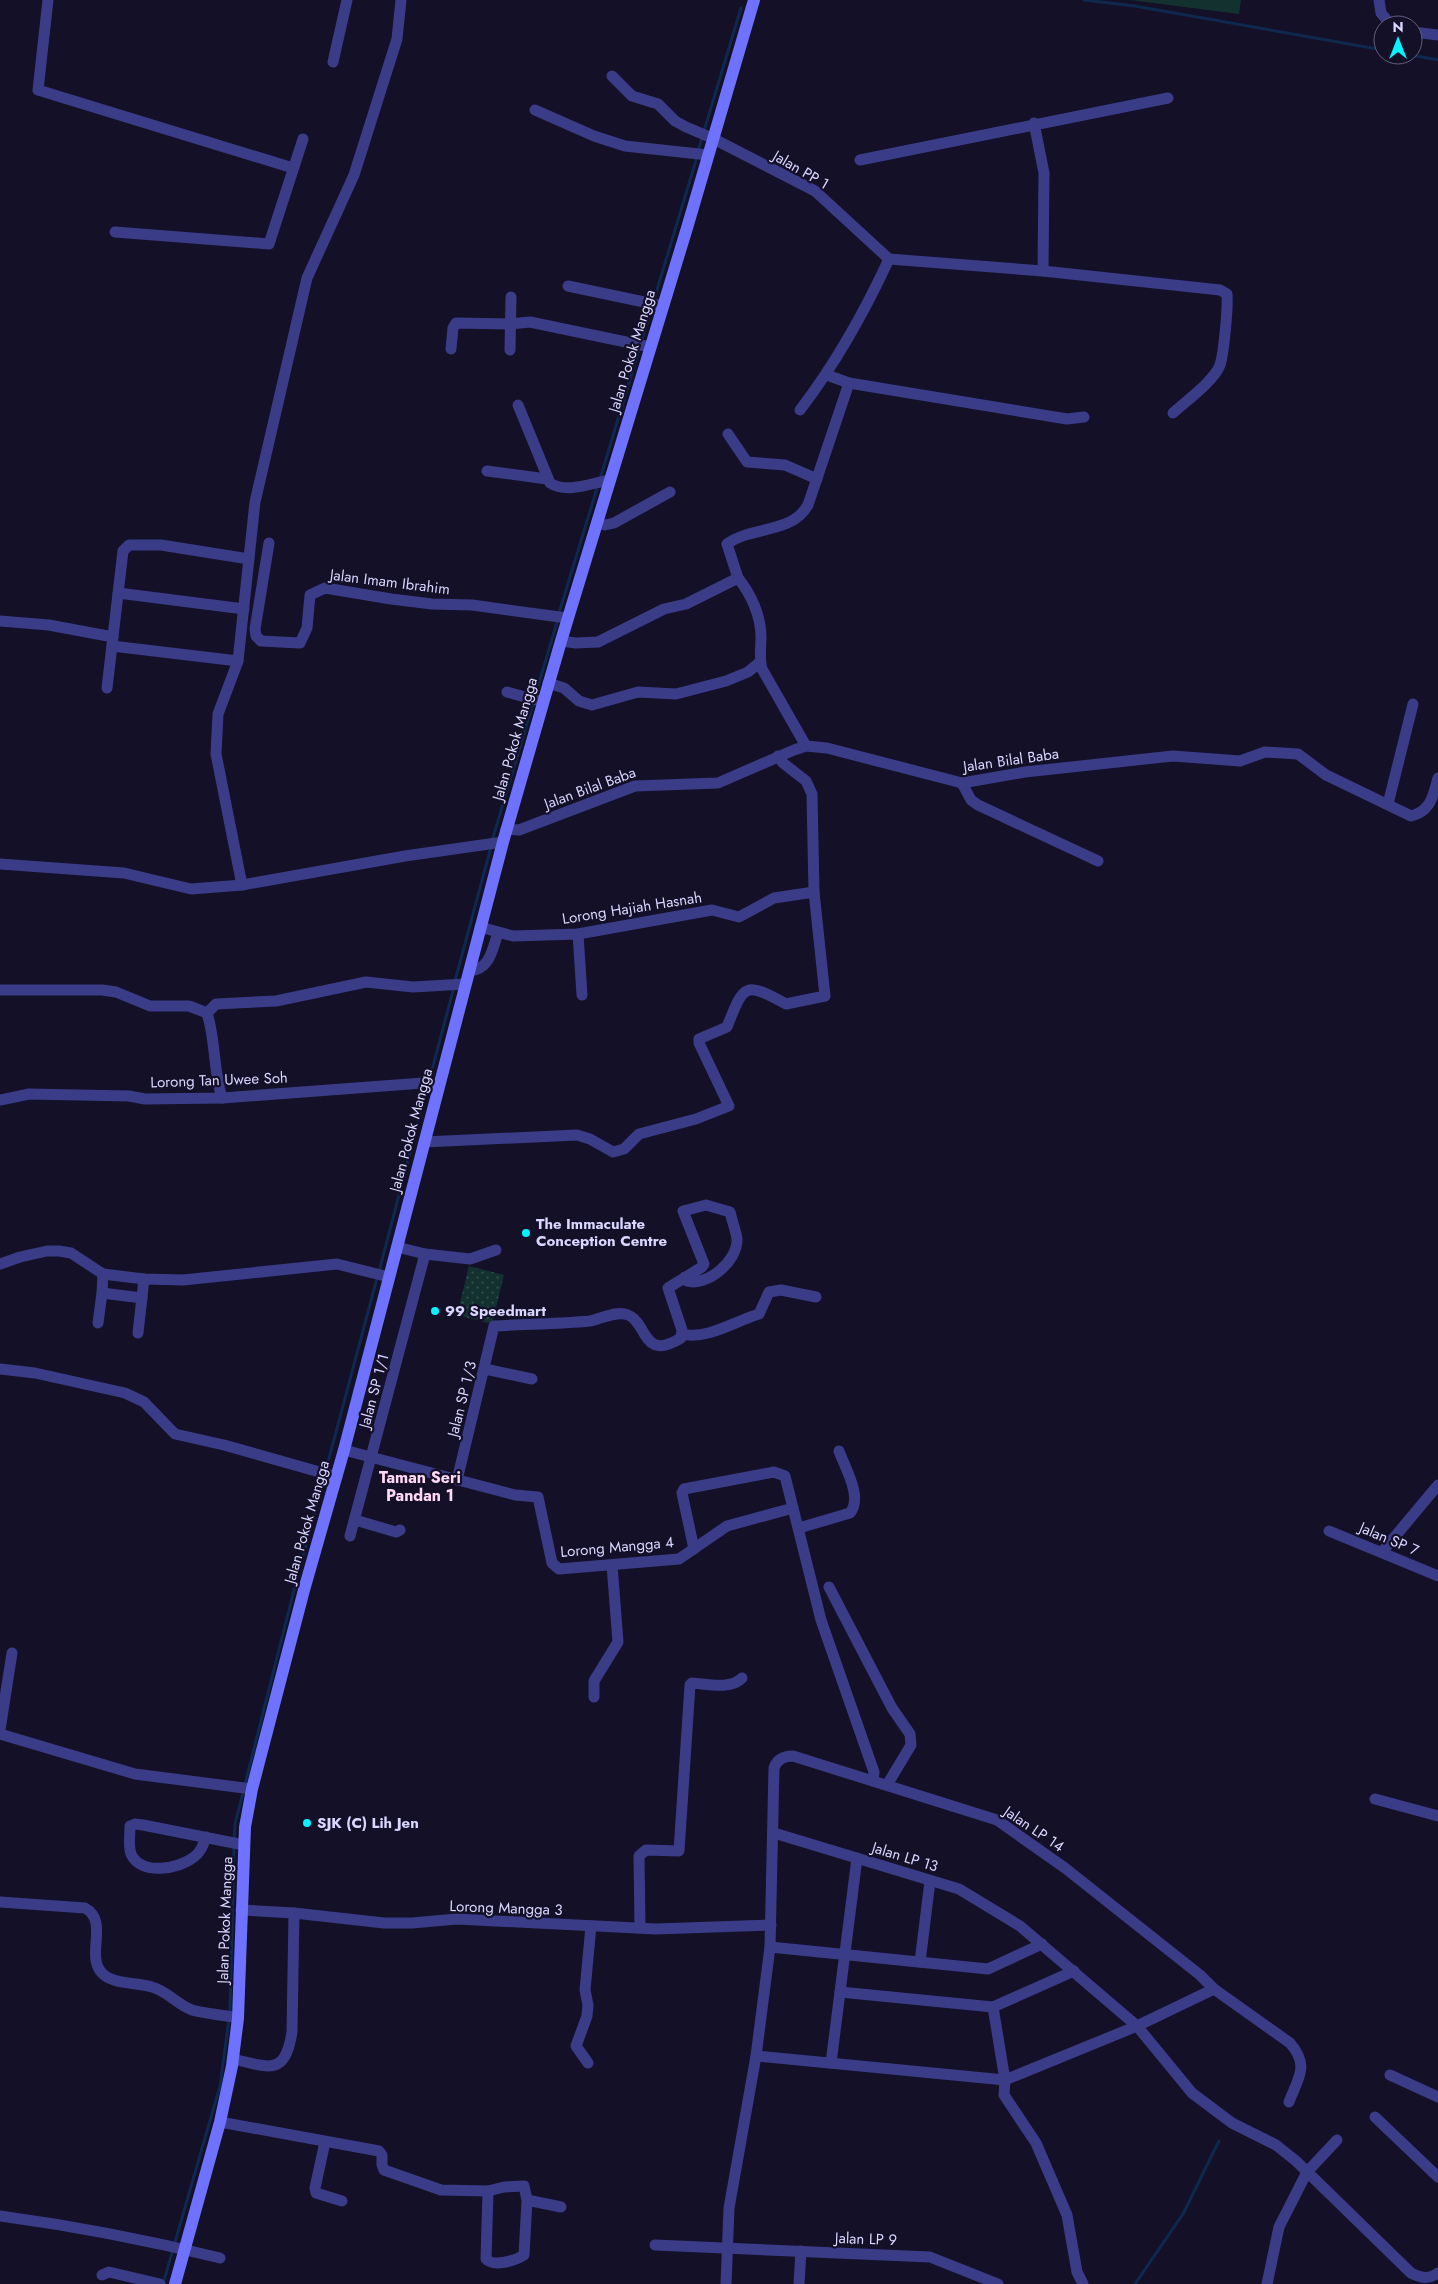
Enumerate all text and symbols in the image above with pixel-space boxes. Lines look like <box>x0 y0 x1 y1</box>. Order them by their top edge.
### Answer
north arrow <box>1373 15 1423 65</box>
text: N <box>1392 17 1404 37</box>
street label: Jalan PP 1 <box>767 144 833 195</box>
street label: Jalan Pokok Mangga <box>602 287 661 417</box>
street label: Jalan Imam Ibrahim <box>327 563 451 600</box>
street label: Jalan Pokok Mangga <box>486 675 543 805</box>
street label: Jalan Bilal Baba <box>960 742 1060 778</box>
street label: Jalan Bilal Baba <box>539 761 639 815</box>
street label: Lorong Hajiah Hasnah <box>561 886 703 930</box>
street label: Jalan Pokok Mangga <box>383 1066 438 1196</box>
street label: Lorong Tan Uwee Soh <box>150 1067 288 1093</box>
place label: The Immaculate Conception Centre <box>536 1213 668 1252</box>
marker: The Immaculate Conception Centre <box>520 1227 532 1239</box>
place label: 99 Speedmart <box>445 1300 546 1322</box>
marker: 99 Speedmart <box>429 1305 441 1317</box>
street label: Jalan SP 1/1 <box>353 1351 394 1432</box>
street label: Jalan SP 1/3 <box>441 1359 482 1441</box>
street label: Jalan Pokok Mangga <box>278 1458 335 1588</box>
district label: Taman Seri Pandan 1 <box>379 1466 461 1507</box>
street label: Jalan SP 7 <box>1354 1516 1422 1561</box>
street label: Lorong Mangga 4 <box>559 1531 675 1563</box>
street label: Jalan LP 14 <box>998 1800 1069 1858</box>
place label: SJK (C) Lih Jen <box>317 1812 419 1834</box>
marker: SJK (C) Lih Jen <box>301 1817 313 1829</box>
street label: Jalan LP 13 <box>867 1836 941 1877</box>
street label: Jalan Pokok Mangga <box>212 1856 238 1986</box>
street label: Lorong Mangga 3 <box>449 1895 563 1921</box>
street label: Jalan LP 9 <box>833 2227 897 2251</box>

